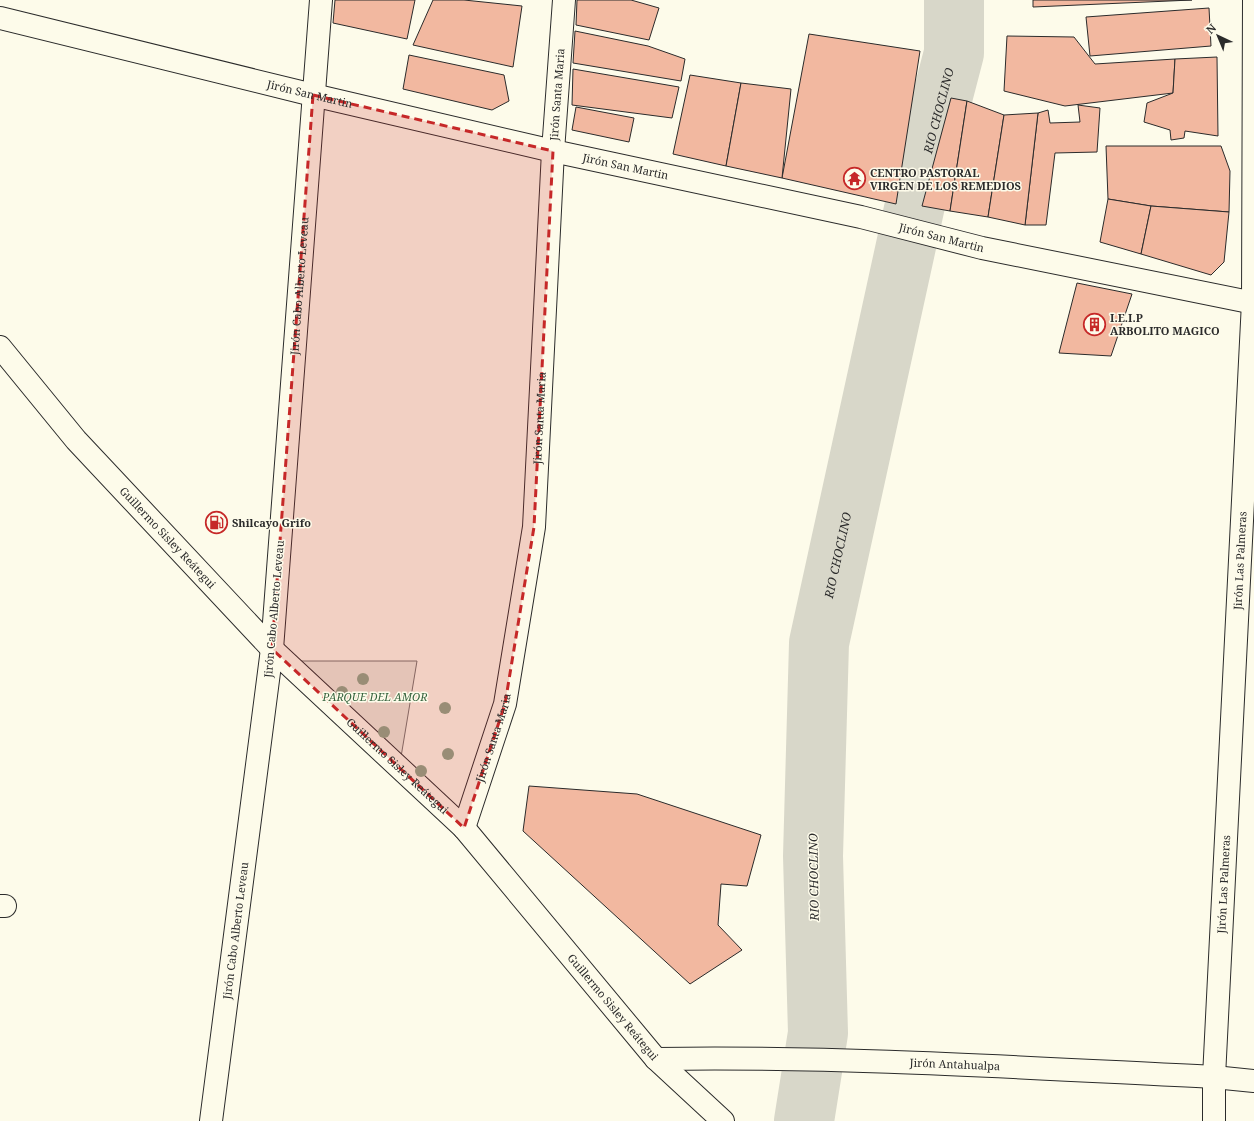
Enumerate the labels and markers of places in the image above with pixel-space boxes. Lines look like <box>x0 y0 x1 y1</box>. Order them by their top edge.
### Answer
place label: CENTRO PASTORAL VIRGEN DE LOS REMEDIOS <box>870 165 1021 193</box>
temple icon: CENTRO PASTORAL VIRGEN DE LOS REMEDIOS <box>842 166 868 192</box>
place label: I.E.I.P ARBOLITO MAGICO <box>1110 310 1220 338</box>
building icon: I.E.I.P ARBOLITO MAGICO <box>1081 311 1107 337</box>
fuel station icon: Shilcayo Grifo <box>204 510 230 536</box>
place label: Shilcayo Grifo <box>232 515 311 530</box>

